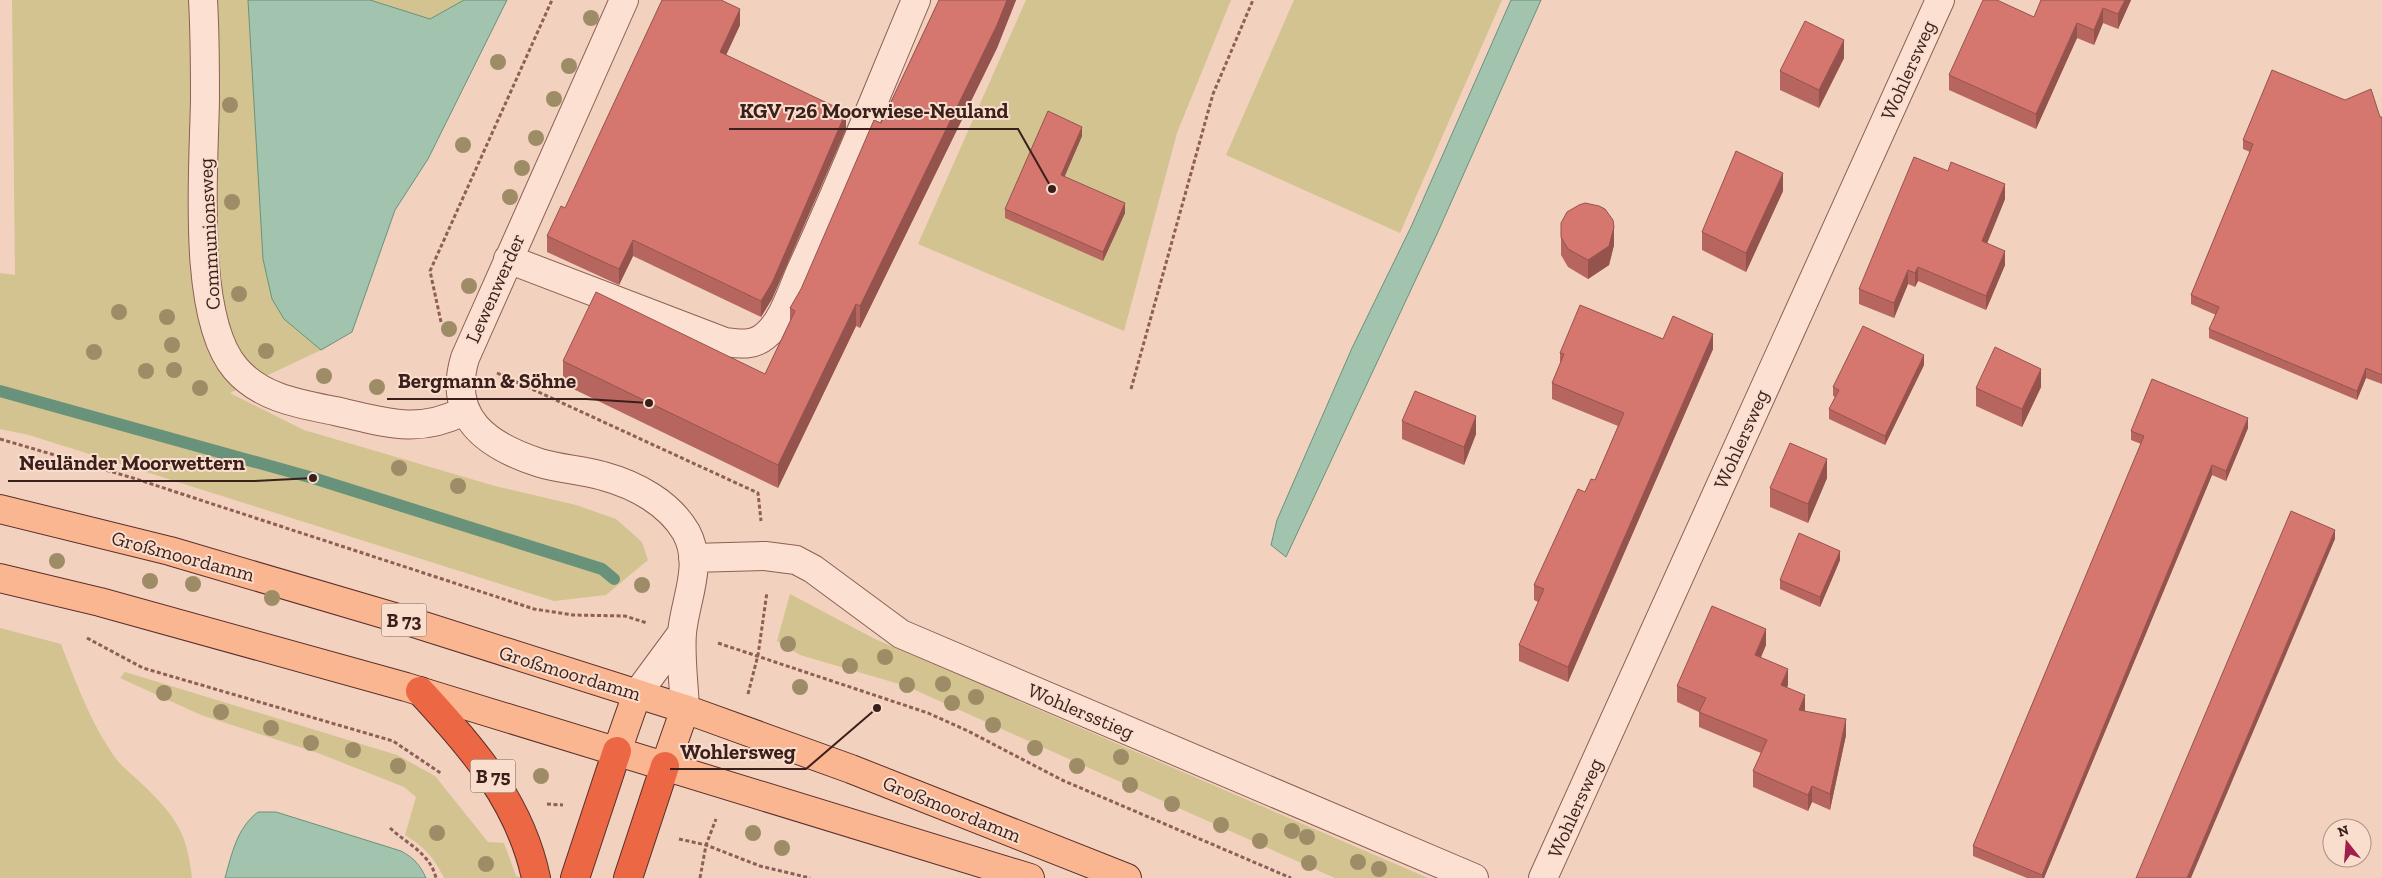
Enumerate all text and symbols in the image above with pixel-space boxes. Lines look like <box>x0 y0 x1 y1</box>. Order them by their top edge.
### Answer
street label: Wohlersweg <box>1875 16 1941 124</box>
callout: KGV 726 Moorwiese-Neuland <box>729 93 1018 129</box>
text: KGV 726 Moorwiese-Neuland <box>739 98 1009 123</box>
street label: Communionsweg <box>193 157 225 310</box>
street label: Lewenwerder <box>460 229 530 347</box>
callout: Bergmann & Söhne <box>387 363 586 399</box>
text: Bergmann & Söhne <box>398 368 576 393</box>
street label: Wohlersweg <box>1708 385 1774 493</box>
callout: Neuländer Moorwettern <box>8 445 255 481</box>
text: Neuländer Moorwettern <box>19 450 246 475</box>
street label: Großmoordamm <box>109 525 258 587</box>
road number: B 73 <box>382 604 426 636</box>
street label: Großmoordamm <box>496 640 644 706</box>
street label: Wohlersstieg <box>1024 678 1138 744</box>
callout: Wohlersweg <box>670 733 806 769</box>
text: Wohlersweg <box>680 739 796 764</box>
street label: Wohlersweg <box>1542 754 1608 862</box>
road number: B 75 <box>470 759 516 792</box>
street label: Großmoordamm <box>879 770 1025 848</box>
north arrow <box>2322 818 2372 868</box>
text: N <box>2336 821 2351 841</box>

